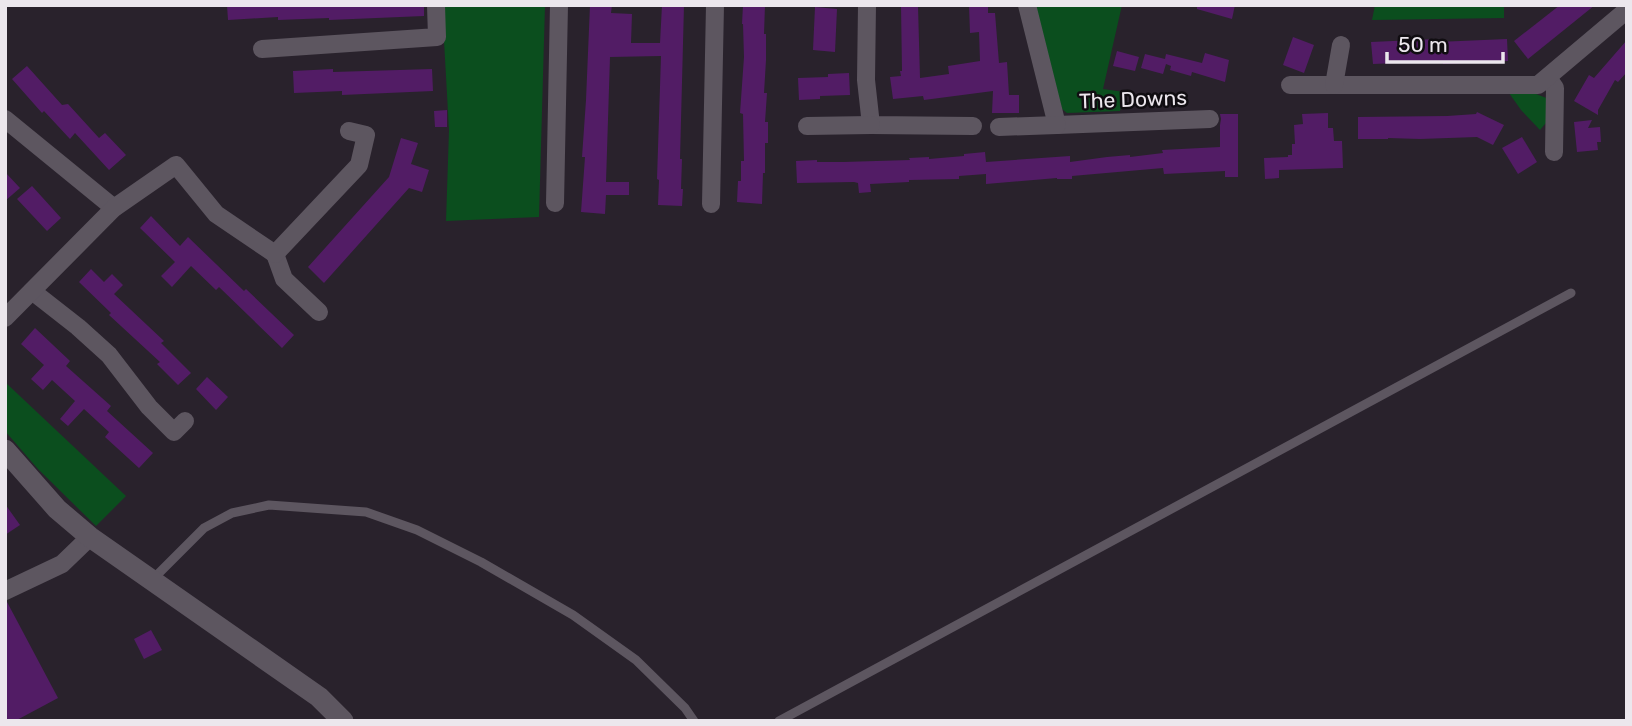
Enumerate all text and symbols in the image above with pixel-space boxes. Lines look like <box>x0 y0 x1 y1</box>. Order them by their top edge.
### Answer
scale bar <box>1387 21 1502 65</box>
text: 50 m <box>1398 32 1448 57</box>
street label: The Downs <box>1079 85 1187 113</box>

